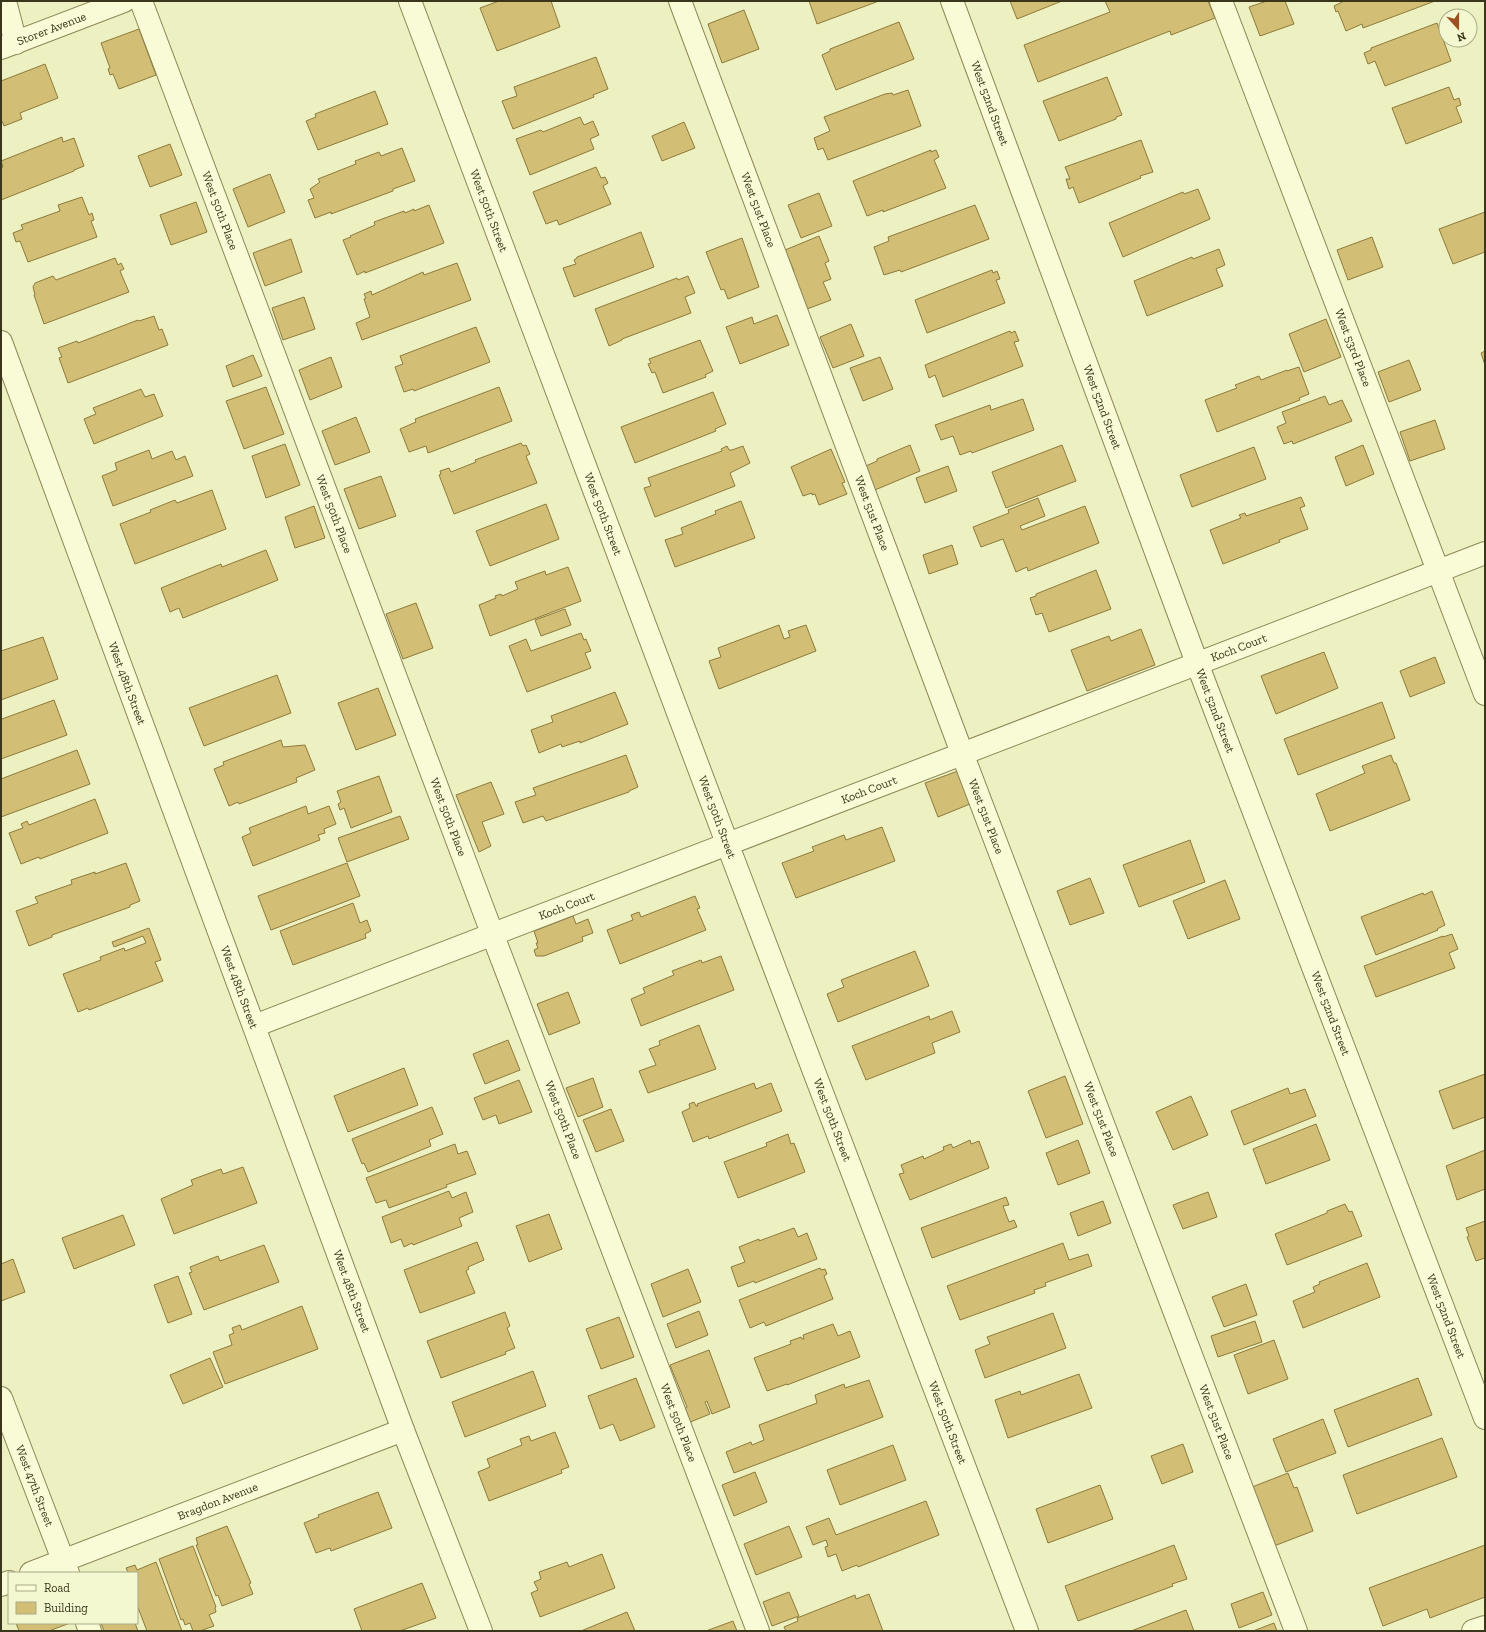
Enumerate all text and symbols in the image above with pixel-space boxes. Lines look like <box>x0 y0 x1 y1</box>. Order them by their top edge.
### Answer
north arrow <box>1438 8 1478 48</box>
street label: Storer Avenue <box>15 9 88 48</box>
text: N <box>1455 29 1468 45</box>
street label: West 52nd Street <box>968 59 1012 148</box>
street label: West 50th Street <box>467 167 511 254</box>
street label: West 50th Place <box>199 169 241 252</box>
street label: West 51st Place <box>738 170 779 250</box>
street label: West 53rd Place <box>1332 307 1374 389</box>
street label: West 52nd Street <box>1080 363 1124 452</box>
street label: West 50th Street <box>581 471 625 558</box>
street label: West 50th Place <box>313 473 355 555</box>
street label: West 51st Place <box>852 474 893 553</box>
street label: Koch Court <box>1209 630 1269 665</box>
street label: West 48th Street <box>105 640 149 727</box>
street label: West 52nd Street <box>1193 667 1238 755</box>
street label: Koch Court <box>839 772 900 807</box>
street label: West 50th Street <box>695 774 739 861</box>
street label: West 50th Place <box>427 776 470 859</box>
street label: West 51st Place <box>966 777 1007 856</box>
street label: Koch Court <box>537 889 597 923</box>
street label: West 48th Street <box>218 944 261 1031</box>
street label: West 52nd Street <box>1308 969 1353 1058</box>
street label: West 50th Street <box>810 1077 855 1164</box>
street label: West 50th Place <box>542 1079 585 1161</box>
street label: West 51st Place <box>1081 1080 1122 1159</box>
street label: West 48th Street <box>330 1248 374 1335</box>
street label: West 52nd Street <box>1424 1272 1469 1361</box>
street label: West 50th Street <box>926 1379 970 1466</box>
street label: West 50th Place <box>657 1382 700 1464</box>
street label: West 51st Place <box>1196 1383 1237 1462</box>
street label: West 47th Street <box>13 1443 57 1529</box>
street label: Bragdon Avenue <box>176 1479 260 1523</box>
legend <box>8 1572 138 1624</box>
text: Road <box>44 1581 70 1595</box>
text: Building <box>44 1601 88 1615</box>

